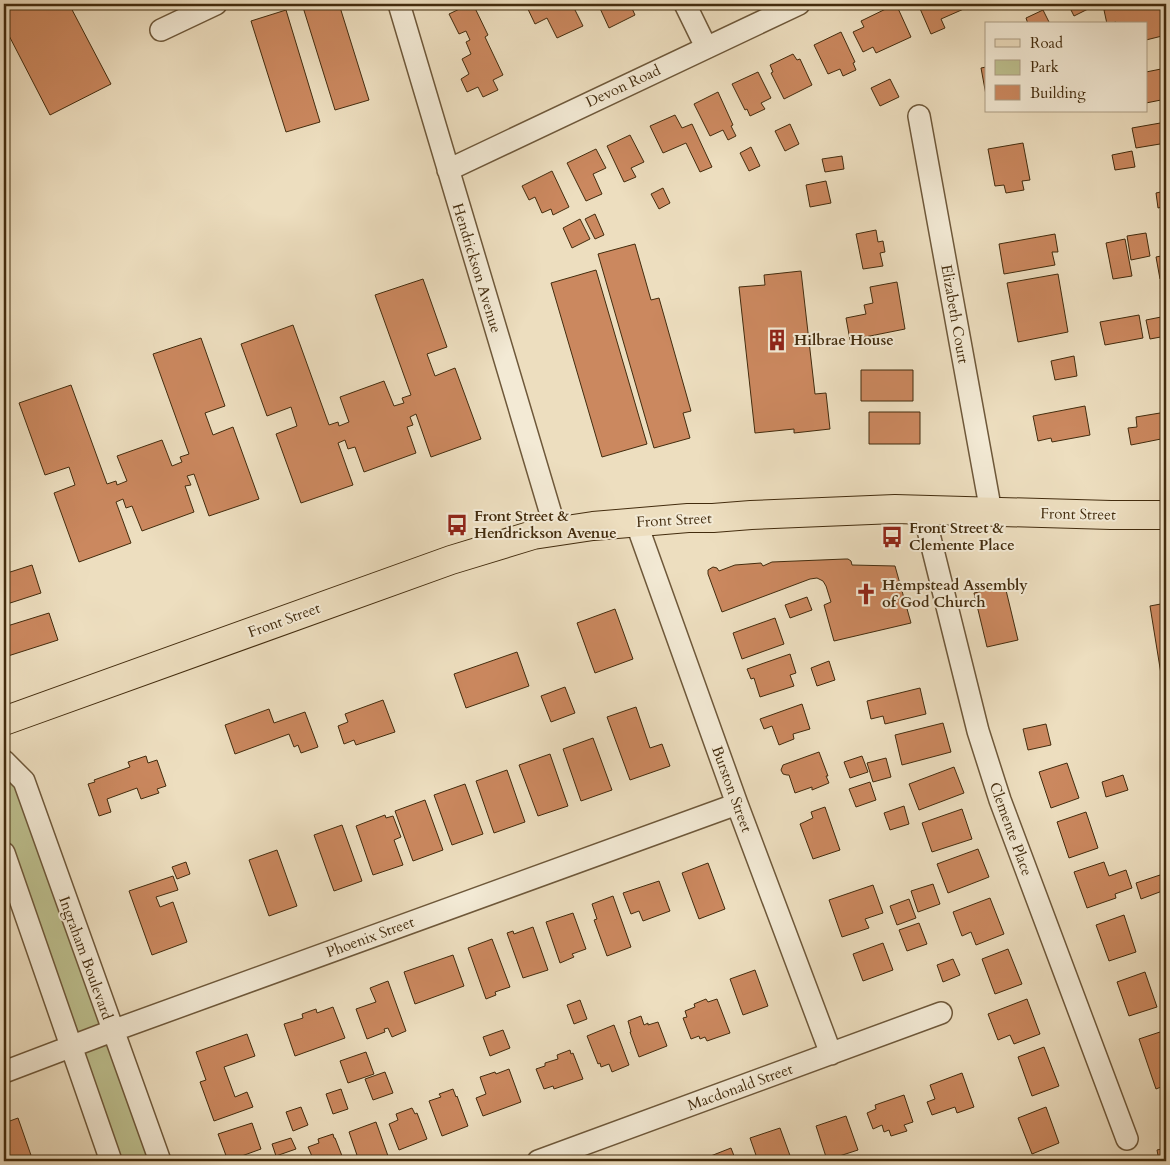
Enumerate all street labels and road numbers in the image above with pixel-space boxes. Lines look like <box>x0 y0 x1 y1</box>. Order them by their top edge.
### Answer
street label: Devon Road <box>582 60 664 112</box>
street label: Hendrickson Avenue <box>448 201 506 336</box>
street label: Elizabeth Court <box>936 263 974 365</box>
street label: Front Street <box>1040 503 1116 525</box>
street label: Front Street <box>636 508 712 532</box>
street label: Front Street <box>245 598 323 642</box>
street label: Burston Street <box>707 743 757 835</box>
street label: Clemente Place <box>985 779 1037 879</box>
street label: Ingraham Boulevard <box>54 893 118 1023</box>
street label: Phoenix Street <box>323 912 417 962</box>
street label: Macdonald Street <box>685 1059 796 1115</box>

